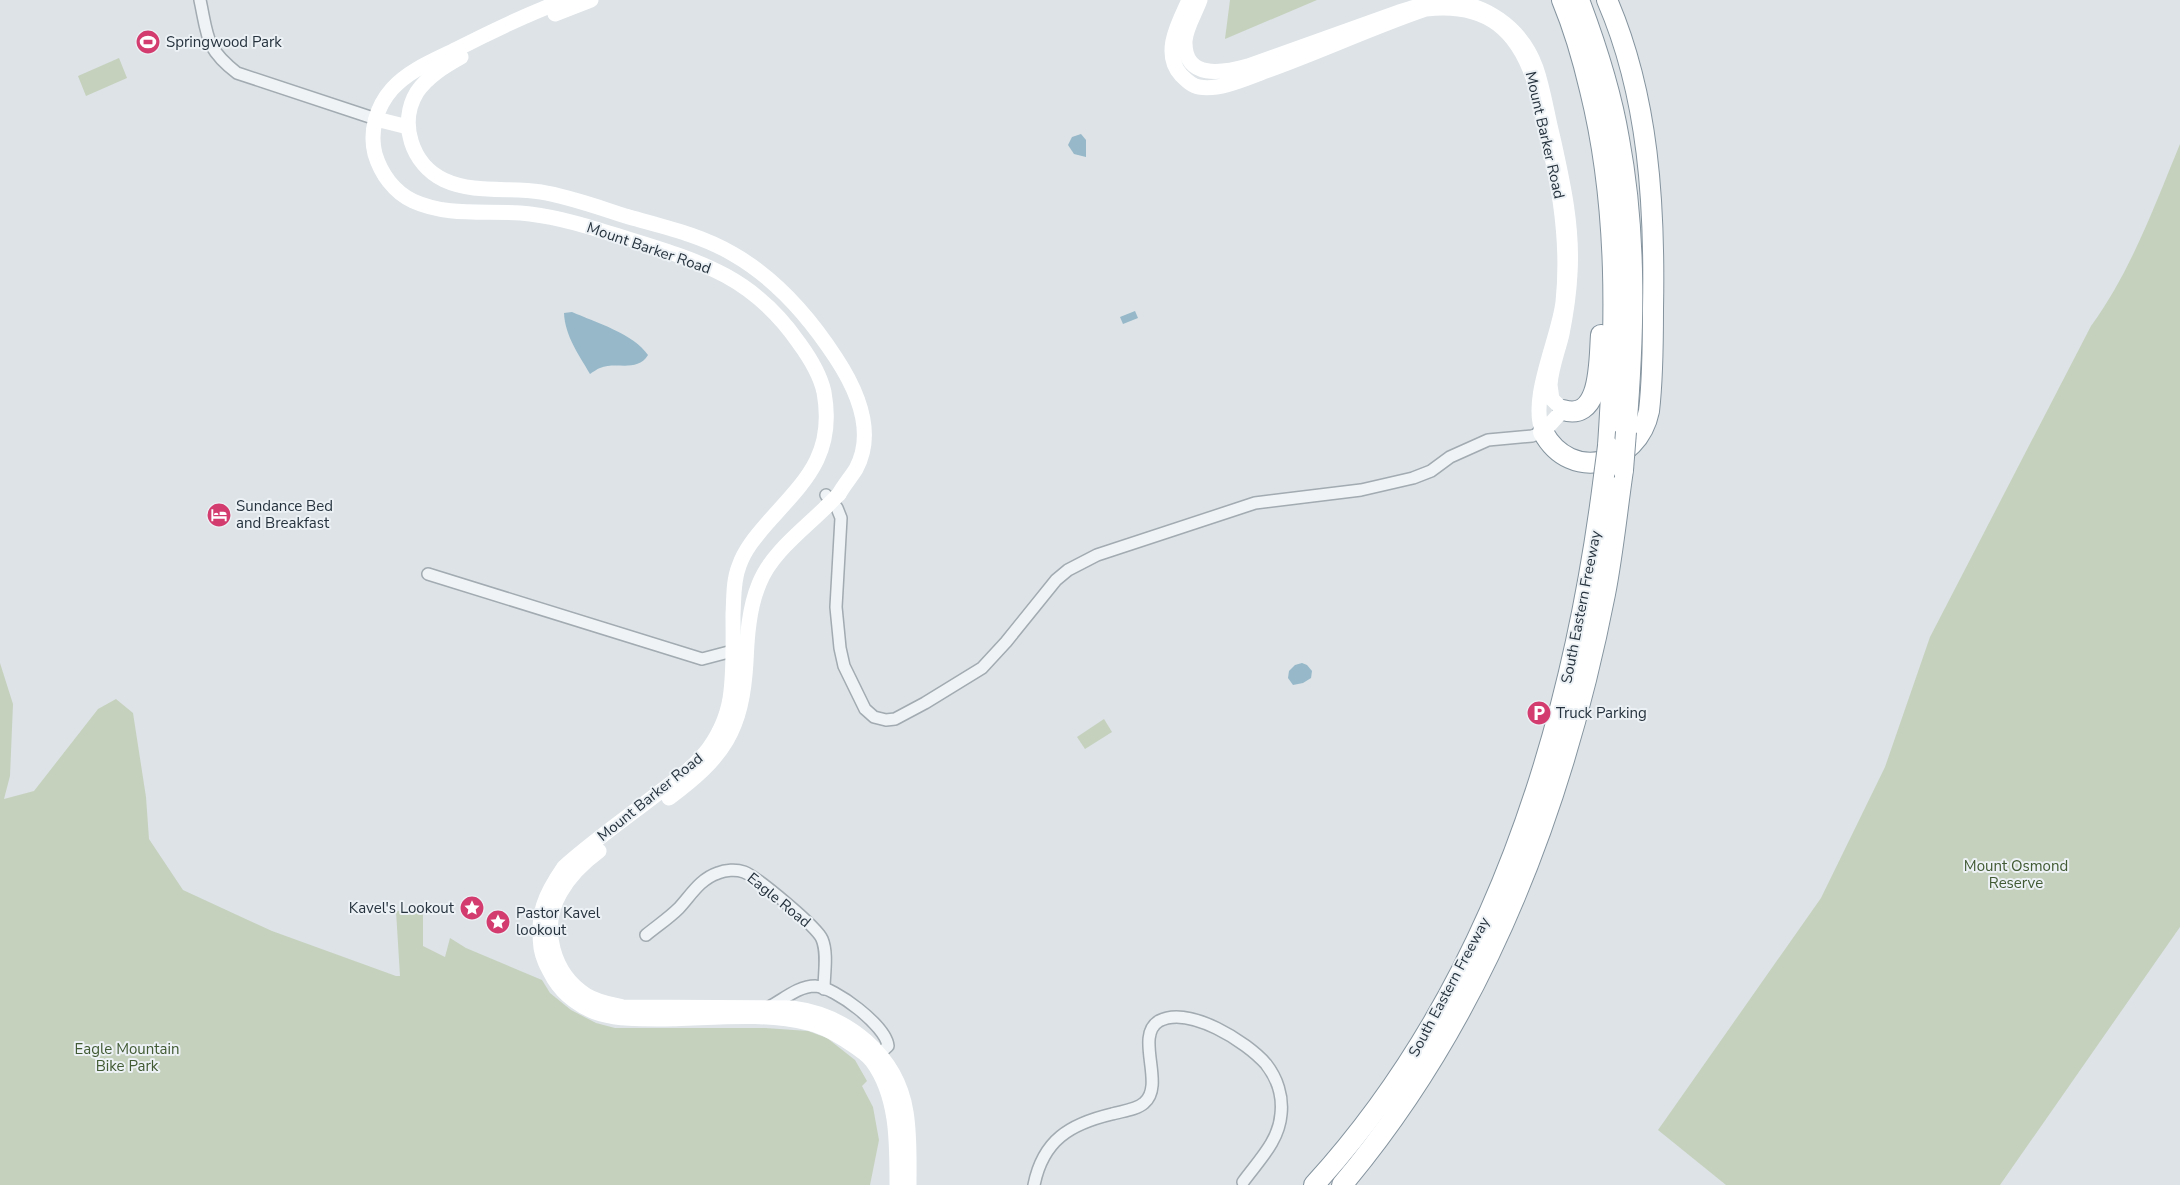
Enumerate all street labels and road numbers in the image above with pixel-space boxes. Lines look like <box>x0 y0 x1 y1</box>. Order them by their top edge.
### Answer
street label: Mount Barker Road <box>1521 69 1569 201</box>
street label: Mount Barker Road <box>584 217 714 279</box>
street label: South Eastern Freeway <box>1556 528 1606 685</box>
street label: Mount Barker Road <box>593 748 707 846</box>
street label: Eagle Road <box>743 868 815 932</box>
street label: South Eastern Freeway <box>1404 913 1494 1060</box>

